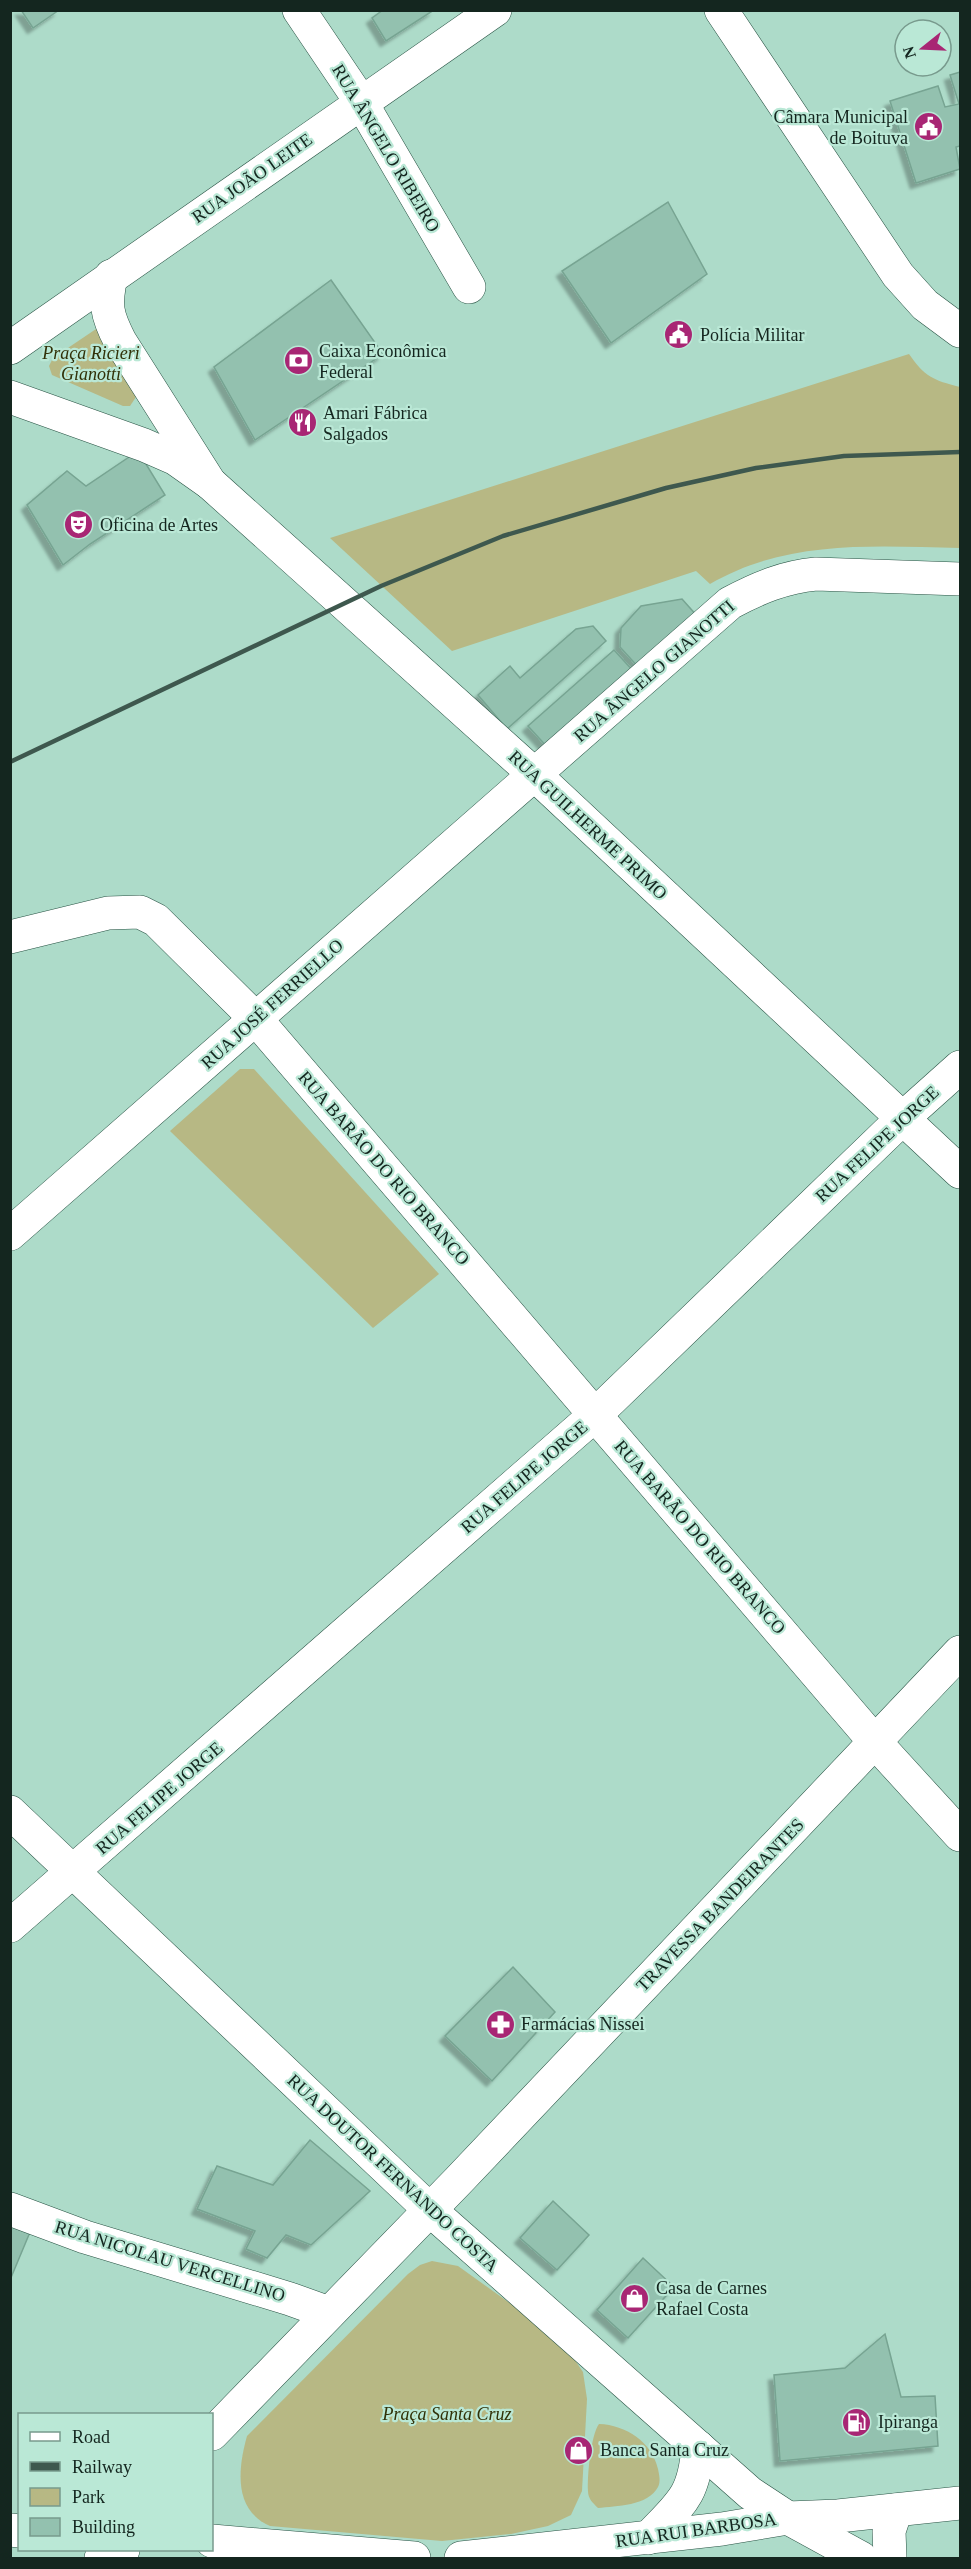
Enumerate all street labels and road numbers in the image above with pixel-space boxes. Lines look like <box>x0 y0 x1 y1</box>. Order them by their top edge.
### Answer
street label: RUA ÂNGELO RIBEIRO <box>328 60 445 235</box>
street label: RUA JOÃO LEITE <box>188 128 316 227</box>
street label: RUA ÂNGELO GIANOTTI <box>569 595 738 746</box>
street label: RUA GUILHERME PRIMO <box>505 746 671 904</box>
street label: RUA JOSÉ FERRIELLO <box>196 934 347 1073</box>
street label: RUA BARÃO DO RIO BRANCO <box>294 1066 474 1269</box>
street label: RUA FELIPE JORGE <box>811 1082 943 1206</box>
street label: RUA FELIPE JORGE <box>457 1417 591 1537</box>
street label: RUA BARÃO DO RIO BRANCO <box>610 1435 790 1638</box>
street label: RUA FELIPE JORGE <box>92 1738 226 1858</box>
street label: TRAVESSA BANDEIRANTES <box>632 1815 808 1995</box>
street label: RUA DOUTOR FERNANDO COSTA <box>284 2070 502 2276</box>
street label: RUA NICOLAU VERCELLINO <box>52 2216 288 2306</box>
street label: RUA RUI BARBOSA <box>614 2509 778 2551</box>

